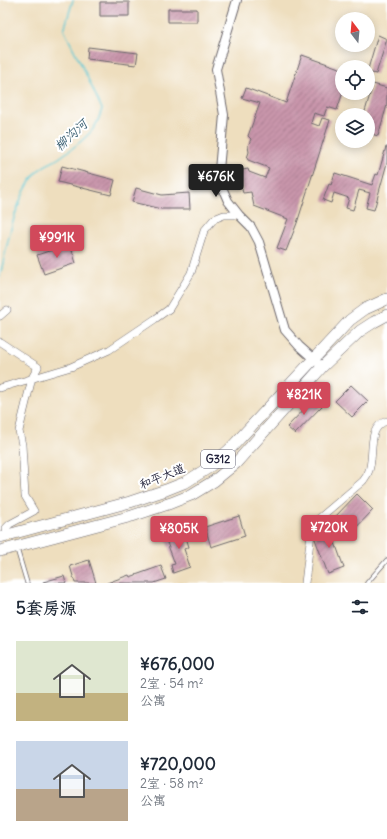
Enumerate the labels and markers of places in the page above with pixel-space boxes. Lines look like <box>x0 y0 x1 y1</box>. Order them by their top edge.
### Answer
pin: ¥676K <box>188 164 244 198</box>
pin: ¥991K <box>29 225 85 259</box>
pin: ¥821K <box>276 382 332 416</box>
pin: ¥720K <box>301 515 357 549</box>
pin: ¥805K <box>151 516 207 550</box>

